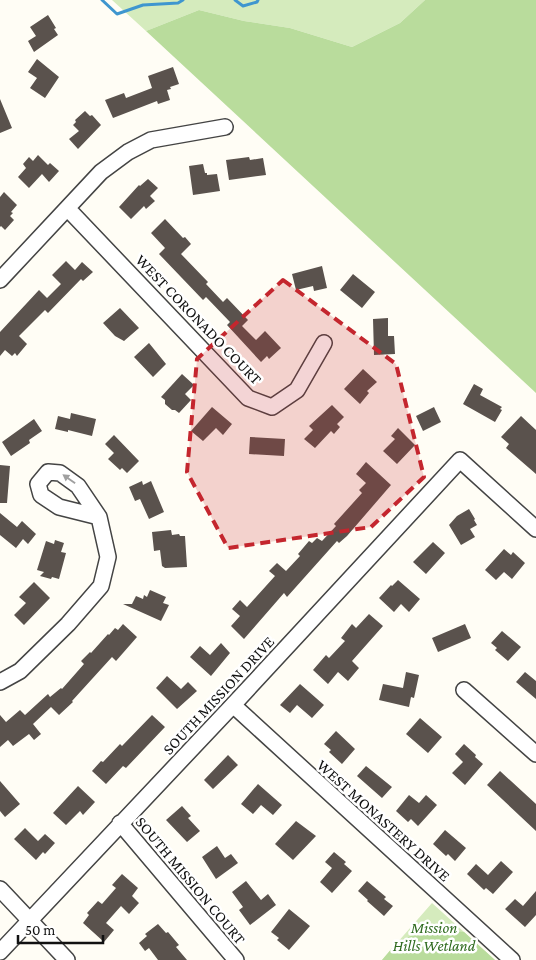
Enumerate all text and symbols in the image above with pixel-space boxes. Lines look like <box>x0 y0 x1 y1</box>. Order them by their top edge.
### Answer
street label: WEST CORONADO COURT <box>132 251 265 388</box>
one-way arrow <box>62 474 76 484</box>
street label: SOUTH MISSION DRIVE <box>159 633 278 758</box>
street label: WEST MONASTERY DRIVE <box>314 756 454 885</box>
street label: SOUTH MISSION COURT <box>132 813 249 948</box>
scale bar <box>18 912 102 944</box>
park label: Mission Hills Wetland <box>393 919 476 954</box>
text: 50 m <box>25 922 55 938</box>

